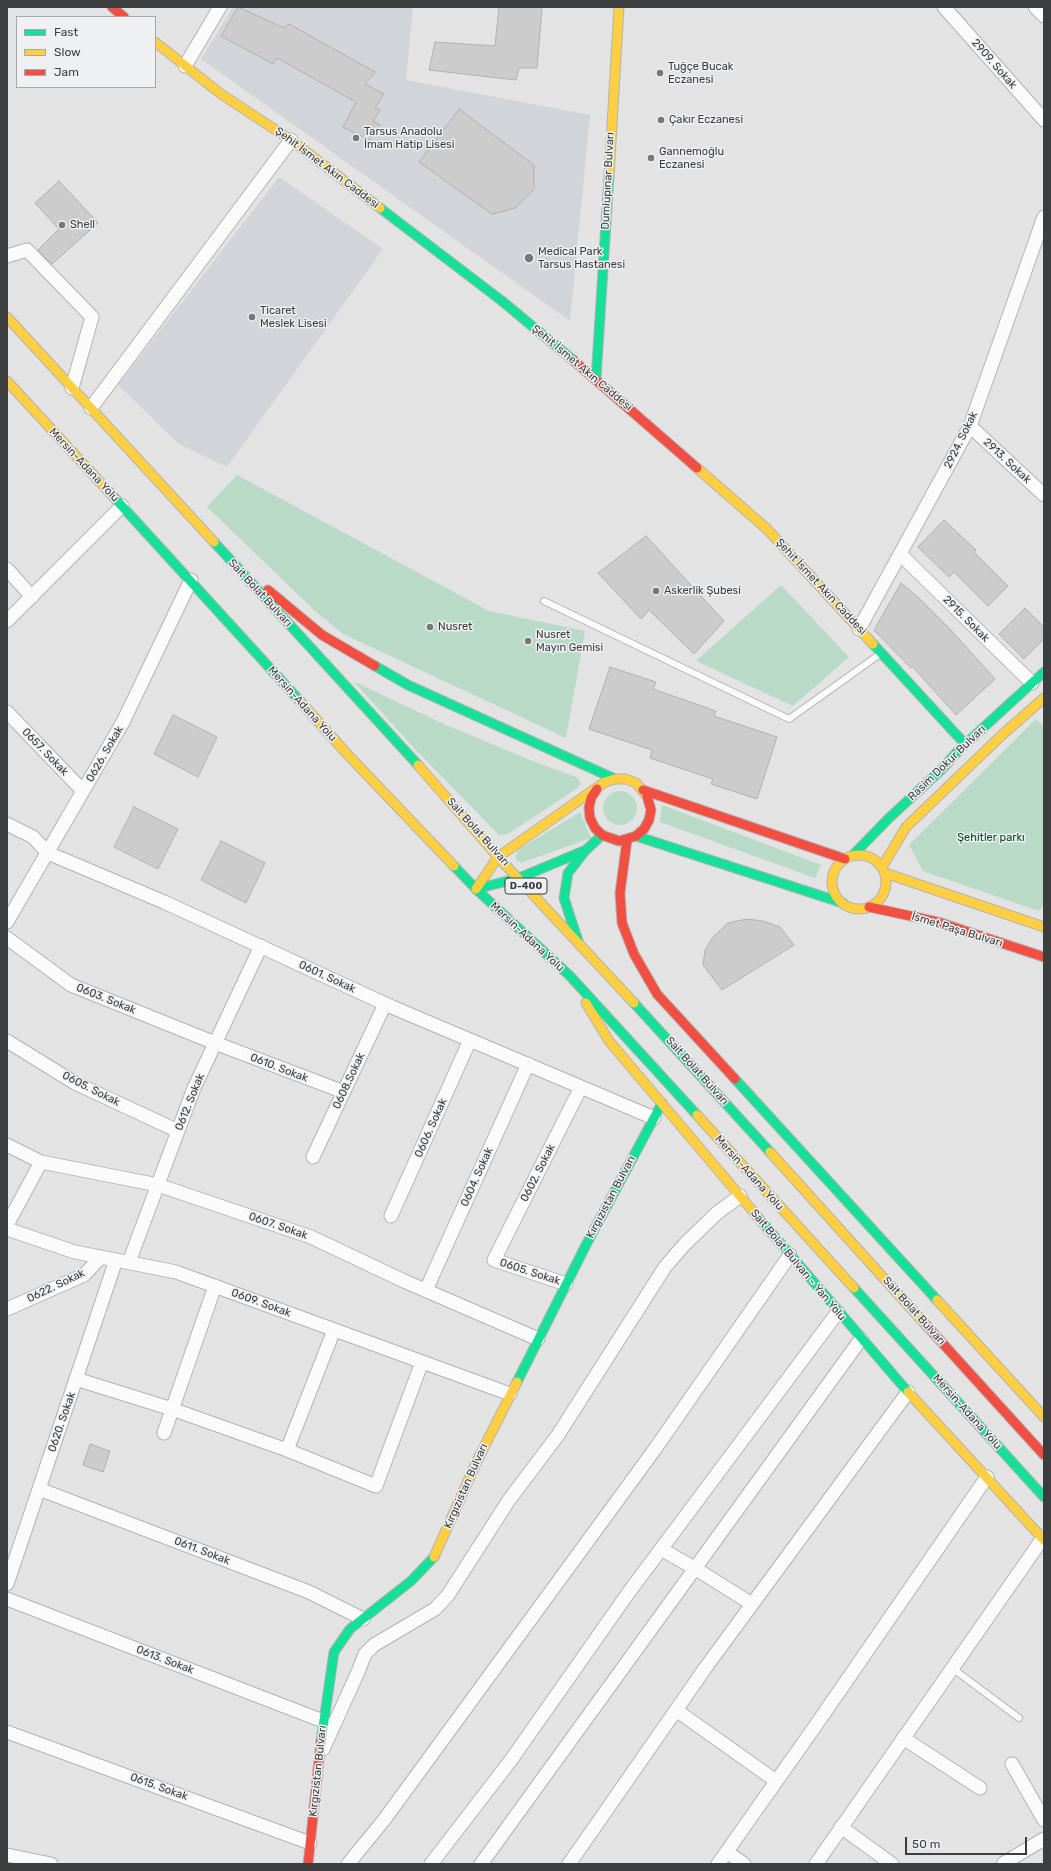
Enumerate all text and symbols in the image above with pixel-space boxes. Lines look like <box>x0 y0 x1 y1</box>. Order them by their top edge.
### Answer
legend <box>16 16 156 88</box>
text: Fast <box>54 25 78 39</box>
street label: 2909. Sokak <box>969 36 1019 92</box>
text: Slow <box>54 45 81 59</box>
place label: Tuğçe Bucak Eczanesi <box>668 60 733 86</box>
text: Jam <box>54 65 79 79</box>
marker: Tuğçe Bucak Eczanesi <box>655 68 665 78</box>
place label: Çakır Eczanesi <box>669 113 743 127</box>
marker: Çakır Eczanesi <box>656 115 666 125</box>
street label: Şehit İsmet Akın Caddesi <box>272 125 382 211</box>
place label: Tarsus Anadolu İmam Hatip Lisesi <box>364 125 454 151</box>
street label: Dumlupınar Bulvarı <box>599 132 617 230</box>
marker: Tarsus Anadolu İmam Hatip Lisesi <box>351 133 361 143</box>
place label: Gannemoğlu Eczanesi <box>659 145 724 171</box>
marker: Gannemoğlu Eczanesi <box>646 153 656 163</box>
place label: Shell <box>70 218 95 232</box>
marker: Shell <box>57 220 67 230</box>
place label: Medical Park Tarsus Hastanesi <box>538 245 625 271</box>
marker: Medical Park Tarsus Hastanesi <box>523 252 535 264</box>
place label: Ticaret Meslek Lisesi <box>260 304 327 330</box>
marker: Ticaret Meslek Lisesi <box>247 312 257 322</box>
street label: Şehit İsmet Akın Caddesi <box>529 322 635 414</box>
street label: 2924. Sokak <box>941 409 981 471</box>
street label: Mersin-Adana Yolu <box>46 425 122 505</box>
street label: 2913. Sokak <box>980 436 1034 486</box>
street label: Şehit İsmet Akın Caddesi <box>773 536 869 638</box>
street label: Sait Bolat Bulvarı <box>225 557 295 629</box>
place label: Askerlik Şubesi <box>664 584 741 598</box>
marker: Askerlik Şubesi <box>651 586 661 596</box>
street label: 2915. Sokak <box>940 593 992 645</box>
place label: Nusret <box>438 620 472 634</box>
marker: Nusret <box>425 622 435 632</box>
place label: Nusret Mayın Gemisi <box>536 628 603 654</box>
marker: Nusret Mayın Gemisi <box>523 636 533 646</box>
street label: Mersin-Adana Yolu <box>265 664 339 744</box>
street label: Rasim Dokur Bulvarı <box>906 723 988 803</box>
street label: 0626. Sokak <box>84 724 126 784</box>
street label: 0657. Sokak <box>19 725 71 779</box>
street label: Sait Bolat Bulvarı <box>444 795 512 869</box>
park label: Şehitler parkı <box>957 831 1025 845</box>
road number: D-400 <box>505 878 547 894</box>
street label: Mersin-Adana Yolu <box>487 899 567 975</box>
street label: İsmet Paşa Bulvarı <box>910 910 1004 950</box>
street label: 0601. Sokak <box>296 958 358 996</box>
street label: 0603. Sokak <box>74 981 138 1017</box>
street label: Sait Bolat Bulvarı <box>663 1034 731 1108</box>
street label: 0610. Sokak <box>248 1051 310 1085</box>
street label: 0608.Sokak <box>330 1051 368 1111</box>
street label: 0605. Sokak <box>60 1069 122 1109</box>
street label: 0612. Sokak <box>173 1072 207 1132</box>
street label: 0606. Sokak <box>412 1096 450 1160</box>
street label: Mersin-Adana Yolu <box>712 1133 786 1213</box>
street label: 0602. Sokak <box>518 1142 558 1204</box>
street label: 0604. Sokak <box>458 1145 496 1209</box>
street label: Kırgızistan Bulvarı <box>584 1153 638 1241</box>
street label: Sait Bolat Bulvarı - Yan Yolu <box>748 1207 848 1323</box>
street label: 0607. Sokak <box>247 1210 309 1242</box>
street label: 0605. Sokak <box>498 1256 562 1288</box>
street label: 0622. Sokak <box>25 1266 87 1306</box>
street label: Sait Bolat Bulvarı <box>880 1274 948 1348</box>
street label: 0609. Sokak <box>229 1286 293 1320</box>
street label: Mersin-Adana Yolu <box>930 1372 1004 1452</box>
street label: 0620. Sokak <box>46 1390 78 1454</box>
street label: Kırgızistan Bulvarı <box>441 1441 491 1531</box>
street label: 0611. Sokak <box>172 1534 232 1568</box>
street label: 0613. Sokak <box>134 1643 196 1677</box>
street label: Kırgızistan Bulvarı <box>307 1725 329 1817</box>
street label: 0615. Sokak <box>128 1770 190 1804</box>
scale bar <box>907 1829 1029 1855</box>
text: 50 m <box>912 1837 940 1851</box>

